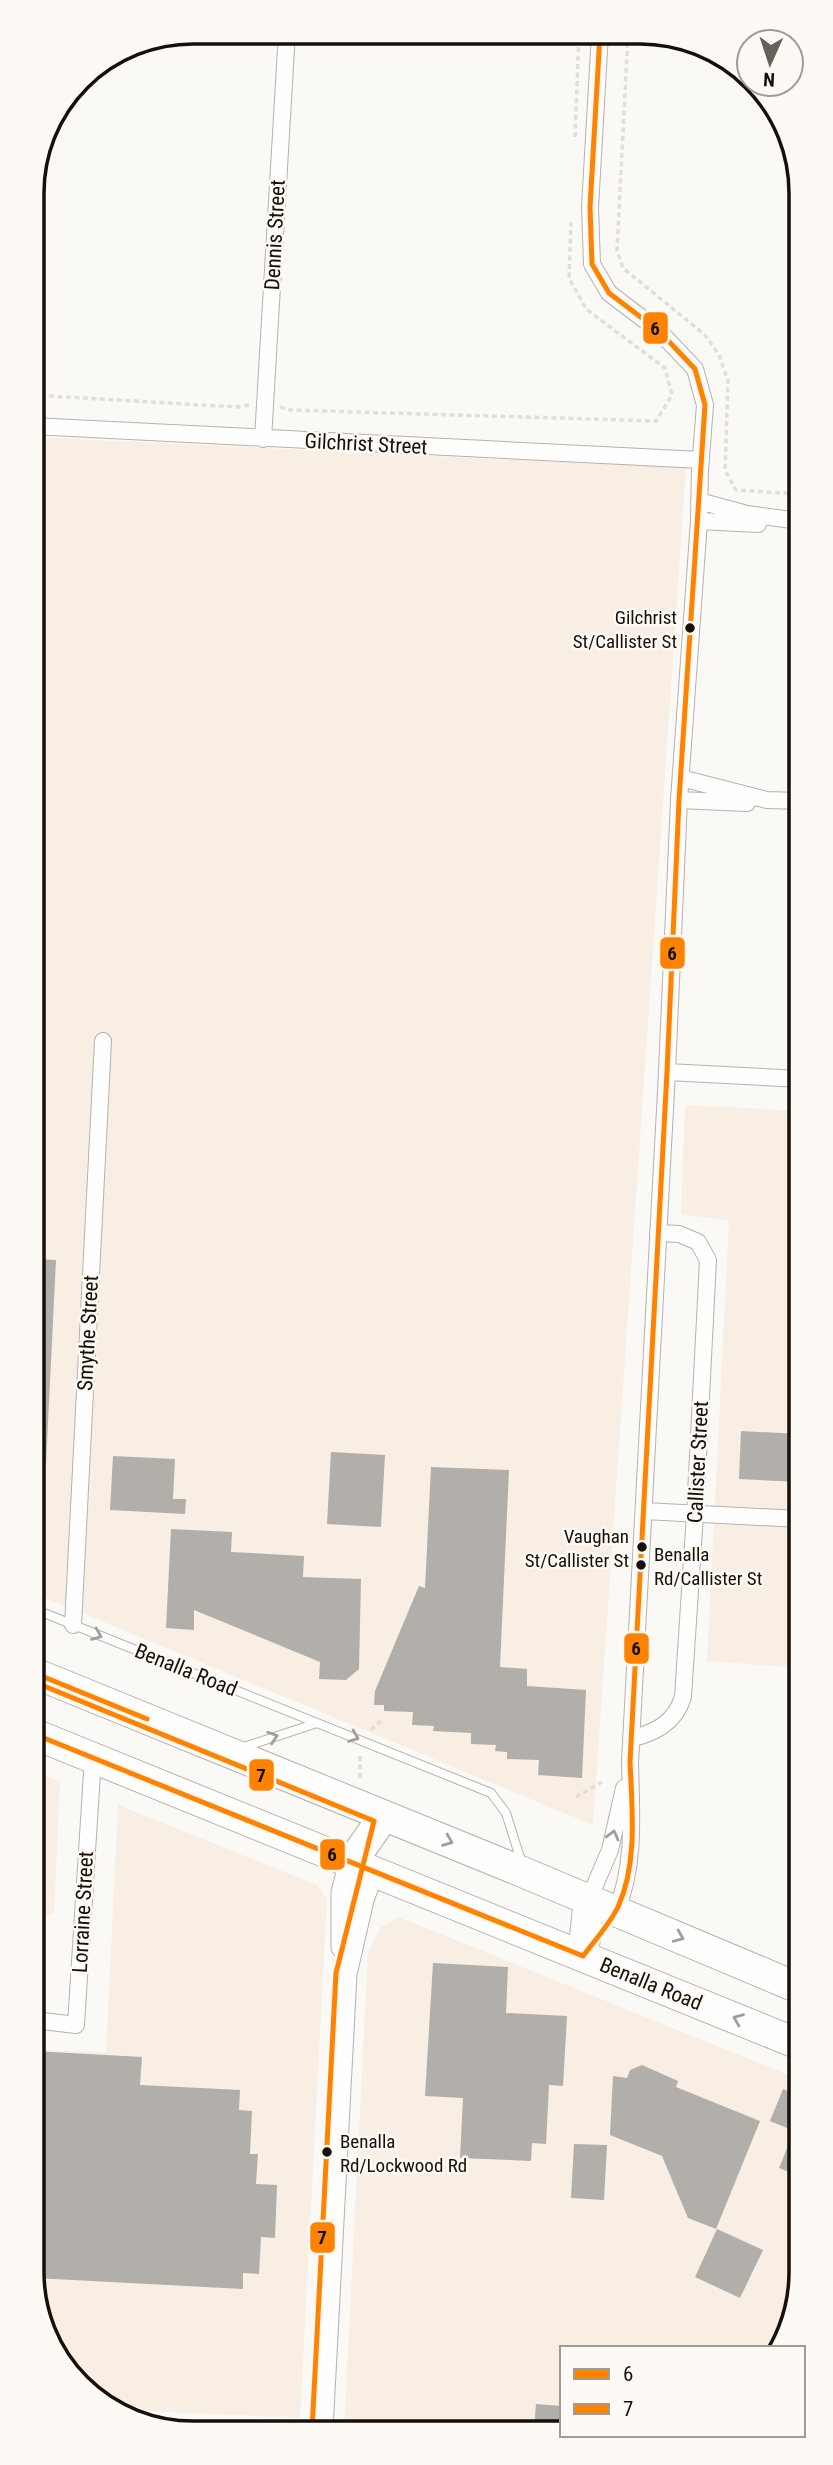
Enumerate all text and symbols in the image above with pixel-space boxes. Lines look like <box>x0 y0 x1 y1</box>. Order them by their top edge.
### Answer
north arrow <box>735 28 805 98</box>
text: N <box>763 68 776 91</box>
street label: Dennis Street <box>260 179 290 291</box>
line badge: 6 <box>642 311 669 345</box>
text: 6 <box>650 317 660 340</box>
street label: Gilchrist Street <box>304 429 428 459</box>
place label: Gilchrist St/Callister St <box>573 606 677 653</box>
marker: Gilchrist St/Callister St <box>683 621 697 635</box>
line badge: 6 <box>659 936 686 970</box>
text: 6 <box>667 942 677 965</box>
street label: Smythe Street <box>73 1275 103 1391</box>
street label: Callister Street <box>683 1400 713 1524</box>
place label: Vaughan St/Callister St <box>525 1525 629 1572</box>
marker: Vaughan St/Callister St <box>635 1540 649 1554</box>
place label: Benalla Rd/Callister St <box>654 1543 762 1590</box>
marker: Benalla Rd/Callister St <box>634 1558 648 1572</box>
one-way arrow <box>91 1626 103 1640</box>
line badge: 6 <box>623 1632 650 1665</box>
text: 6 <box>631 1637 641 1660</box>
street label: Benalla Road <box>131 1639 241 1701</box>
one-way arrow <box>347 1729 359 1743</box>
one-way arrow <box>266 1731 278 1745</box>
line badge: 7 <box>248 1758 275 1792</box>
text: 7 <box>256 1764 266 1787</box>
one-way arrow <box>605 1830 620 1842</box>
one-way arrow <box>441 1833 453 1847</box>
line badge: 6 <box>319 1838 346 1871</box>
text: 6 <box>327 1843 337 1866</box>
street label: Lorraine Street <box>68 1851 98 1973</box>
one-way arrow <box>672 1928 684 1942</box>
street label: Benalla Road <box>596 1953 706 2015</box>
one-way arrow <box>732 2014 744 2028</box>
place label: Benalla Rd/Lockwood Rd <box>340 2130 467 2177</box>
marker: Benalla Rd/Lockwood Rd <box>320 2145 334 2159</box>
line badge: 7 <box>309 2221 336 2254</box>
text: 7 <box>317 2226 327 2249</box>
legend <box>560 2346 805 2437</box>
text: 6 <box>623 2362 633 2386</box>
text: 7 <box>623 2397 633 2421</box>

